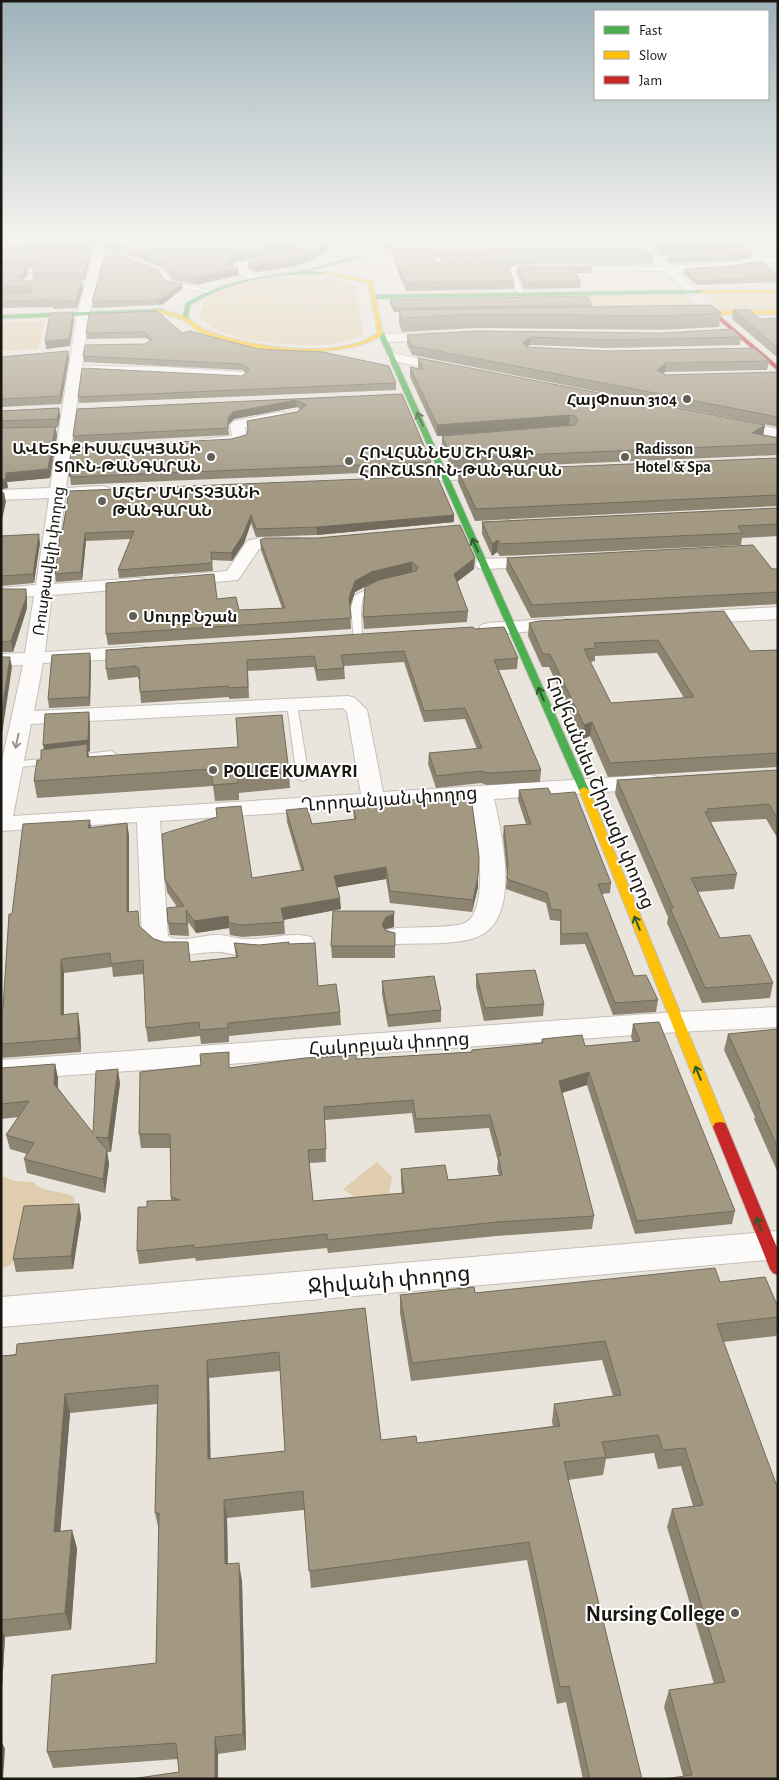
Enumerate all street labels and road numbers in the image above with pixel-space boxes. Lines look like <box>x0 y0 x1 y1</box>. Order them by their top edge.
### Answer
street label: Ռուսթավելի փողոց <box>31 485 68 637</box>
street label: Հովհաննես Շիրազի փողոց <box>541 673 658 912</box>
street label: Ղորղանյան փողոց <box>300 783 478 816</box>
street label: Հակոբյան փողոց <box>308 1028 470 1061</box>
street label: Ջիվանի փողոց <box>307 1262 471 1299</box>

